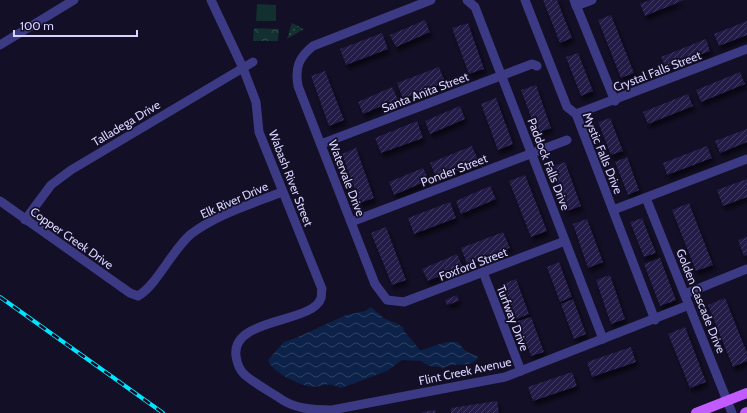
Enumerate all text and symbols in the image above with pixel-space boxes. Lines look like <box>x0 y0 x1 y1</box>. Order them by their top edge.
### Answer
scale bar <box>14 12 137 38</box>
text: 100 m <box>20 18 54 33</box>
street label: Crystal Falls Street <box>611 47 703 95</box>
street label: Santa Anita Street <box>379 69 471 115</box>
street label: Talladega Drive <box>89 97 163 149</box>
street label: Mystic Falls Drive <box>580 110 626 196</box>
street label: Paddock Falls Drive <box>525 116 573 212</box>
street label: Wabash River Street <box>266 128 316 228</box>
street label: Watervale Drive <box>326 138 368 218</box>
street label: Ponder Street <box>419 150 489 190</box>
street label: Elk River Drive <box>198 178 270 222</box>
street label: Copper Creek Drive <box>28 204 116 272</box>
street label: Foxford Street <box>437 244 509 284</box>
street label: Golden Cascade Drive <box>673 247 729 355</box>
street label: Turfway Drive <box>494 283 532 353</box>
street label: Flint Creek Avenue <box>417 354 513 388</box>

